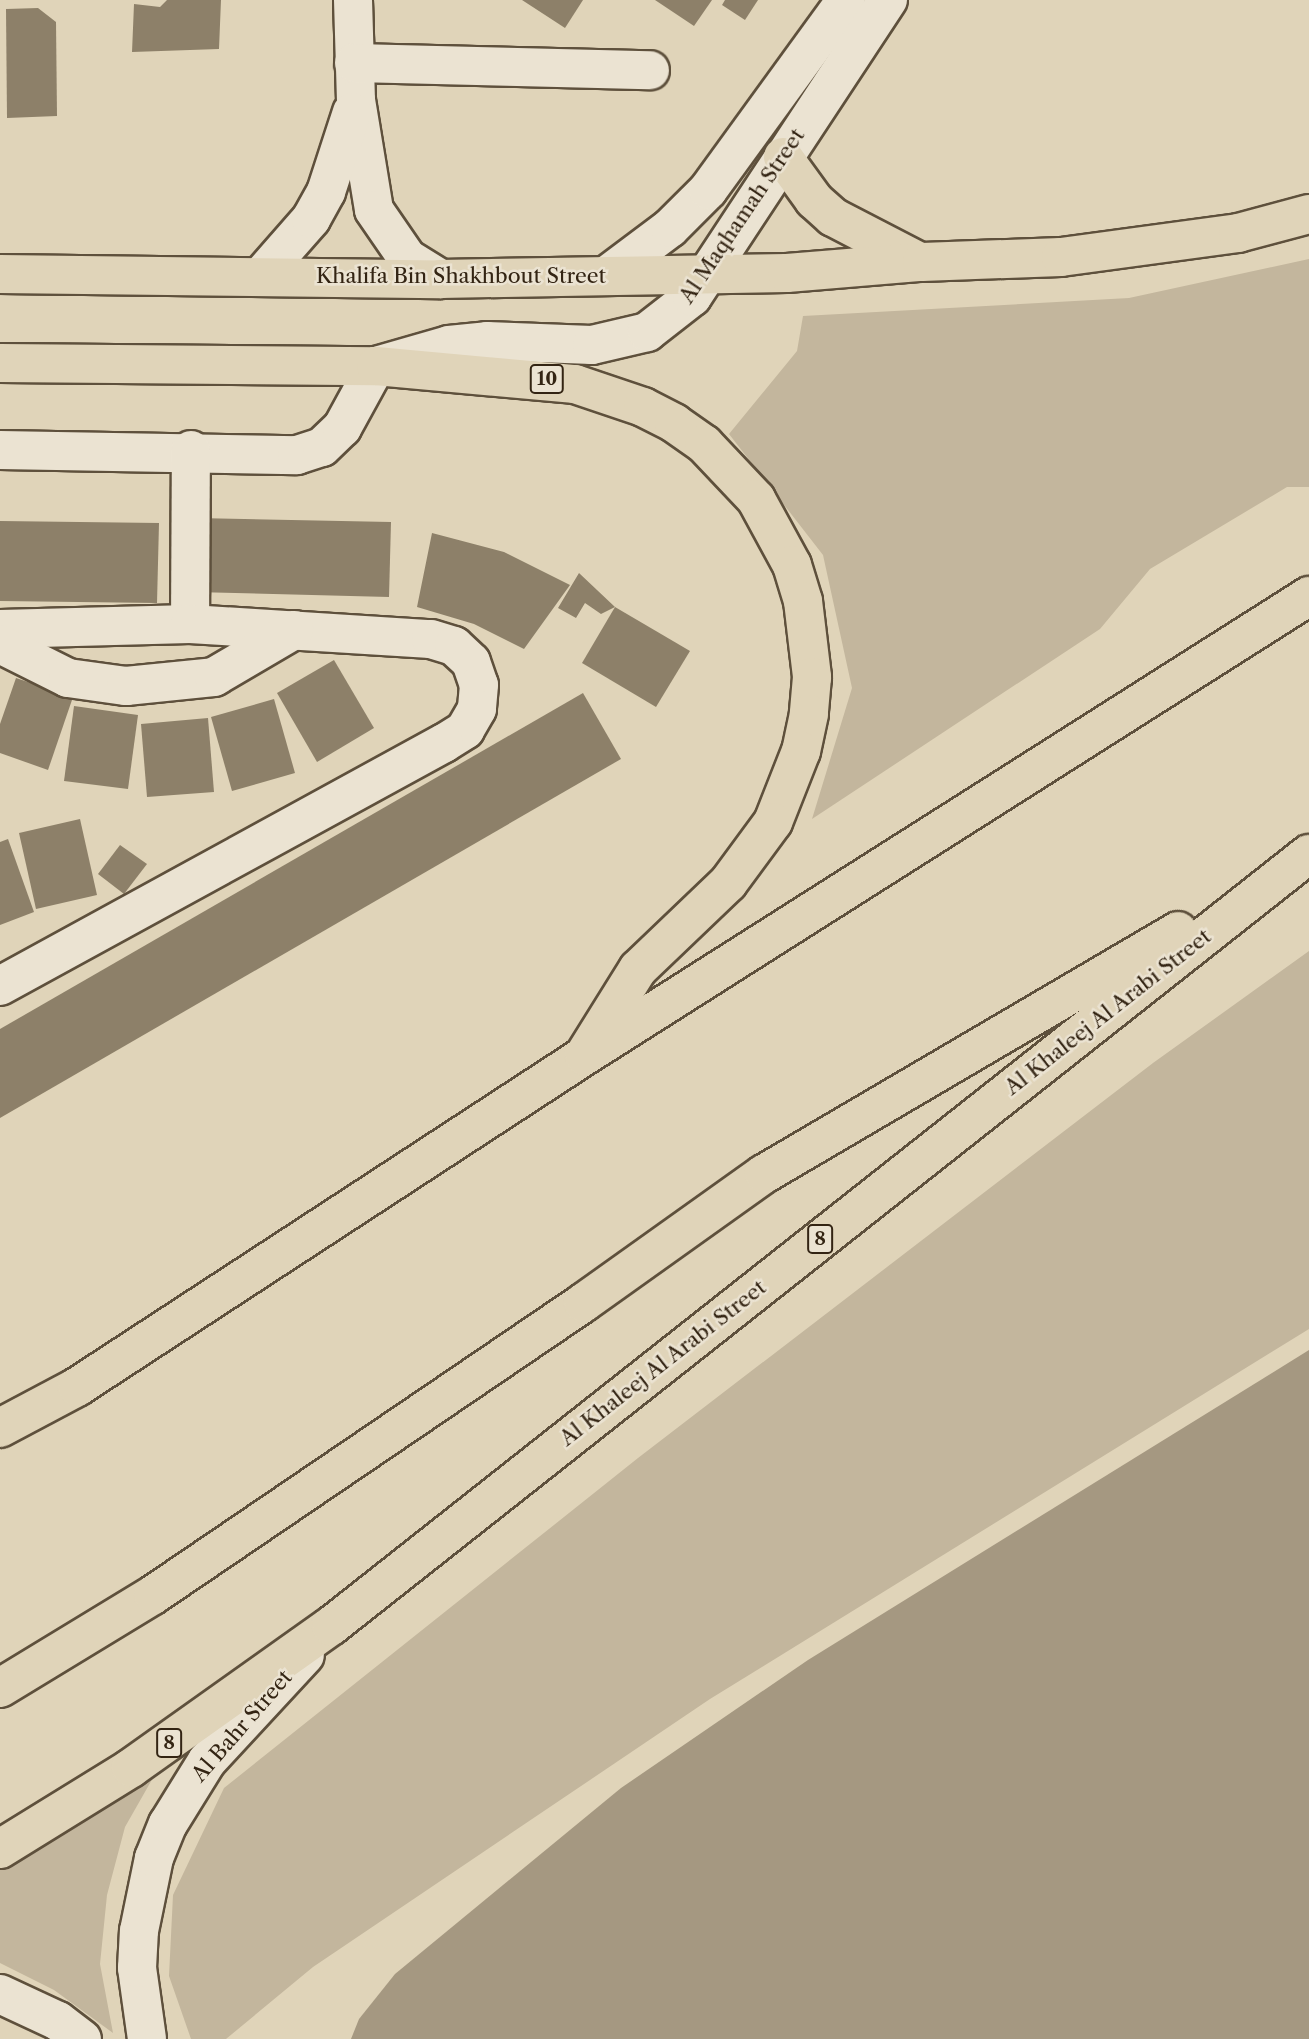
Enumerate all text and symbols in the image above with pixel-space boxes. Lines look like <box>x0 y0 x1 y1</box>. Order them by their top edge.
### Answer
street label: Al Maqhamah Street <box>674 124 810 308</box>
street label: Khalifa Bin Shakhbout Street <box>316 263 606 289</box>
road number: 10 <box>530 364 564 394</box>
street label: Al Khaleej Al Arabi Street <box>999 923 1217 1101</box>
road number: 8 <box>806 1224 834 1254</box>
street label: Al Khaleej Al Arabi Street <box>554 1274 772 1452</box>
street label: Al Bahr Street <box>186 1665 298 1787</box>
road number: 8 <box>155 1728 183 1758</box>

